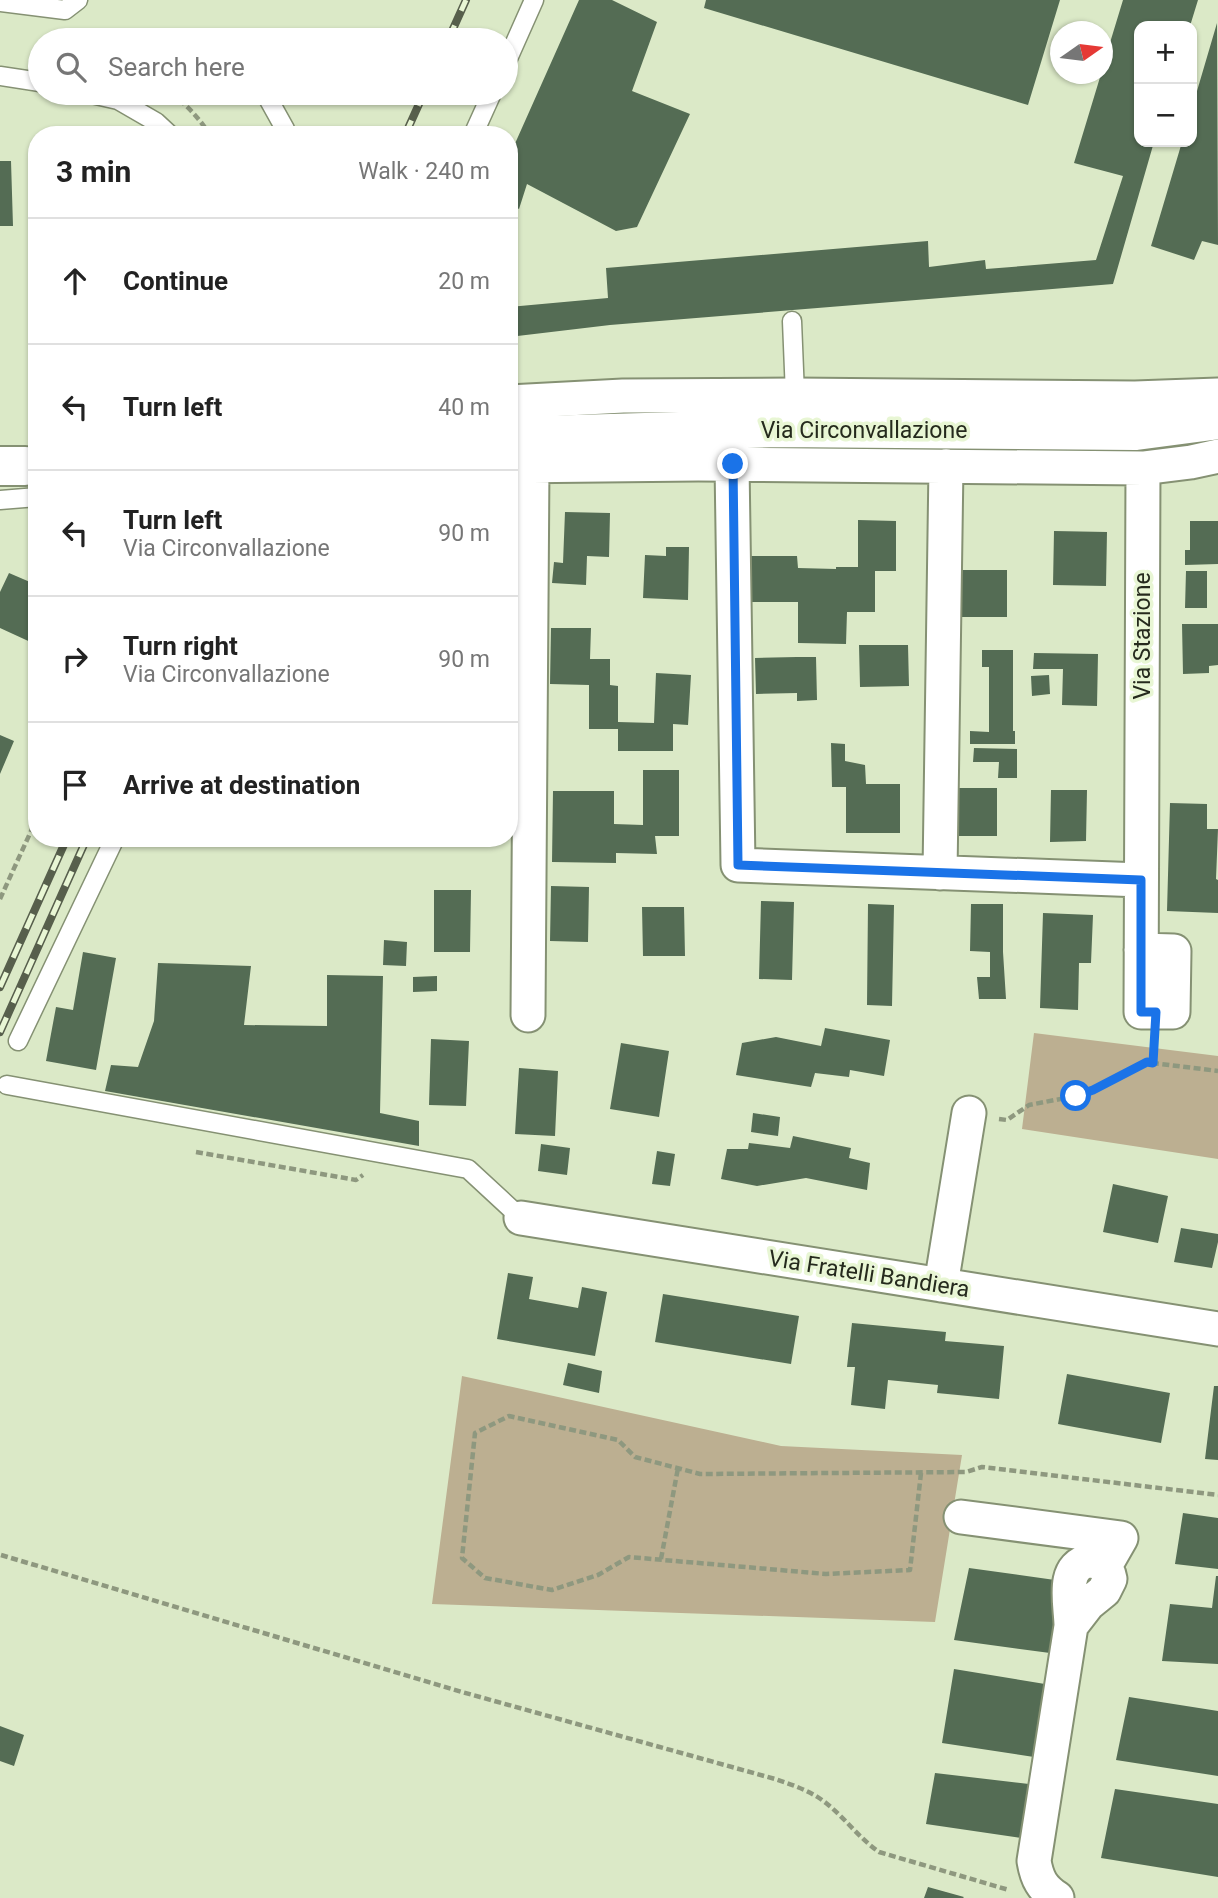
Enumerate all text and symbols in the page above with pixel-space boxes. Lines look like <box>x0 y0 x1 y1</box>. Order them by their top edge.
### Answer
north arrow <box>1050 21 1113 84</box>
map controls <box>1134 21 1197 147</box>
button: + <box>1134 21 1197 84</box>
search box <box>28 28 518 105</box>
icon: search <box>52 48 90 86</box>
text: Search here <box>108 52 245 82</box>
button: − <box>1134 84 1197 147</box>
text: 3 min <box>56 154 131 189</box>
text: Walk · 240 m <box>358 158 490 185</box>
icon: ahead <box>56 262 94 300</box>
text: Continue <box>123 266 228 296</box>
text: 20 m <box>438 268 490 295</box>
icon: left <box>56 388 94 426</box>
text: Turn left <box>123 392 222 422</box>
text: 40 m <box>438 394 490 421</box>
street label: Via Circonvallazione <box>761 417 967 444</box>
route end <box>717 448 748 479</box>
text: Turn left <box>123 505 222 535</box>
icon: left <box>56 514 94 552</box>
text: 90 m <box>438 520 490 547</box>
text: Via Circonvallazione <box>123 535 330 562</box>
street label: Via Stazione <box>1129 572 1156 700</box>
text: Turn right <box>123 631 238 661</box>
icon: right <box>56 640 94 678</box>
text: 90 m <box>438 646 490 673</box>
text: Via Circonvallazione <box>123 661 330 688</box>
icon: arrive <box>56 766 94 804</box>
text: Arrive at destination <box>123 770 360 800</box>
route start <box>1060 1080 1091 1111</box>
street label: Via Fratelli Bandiera <box>767 1245 971 1303</box>

